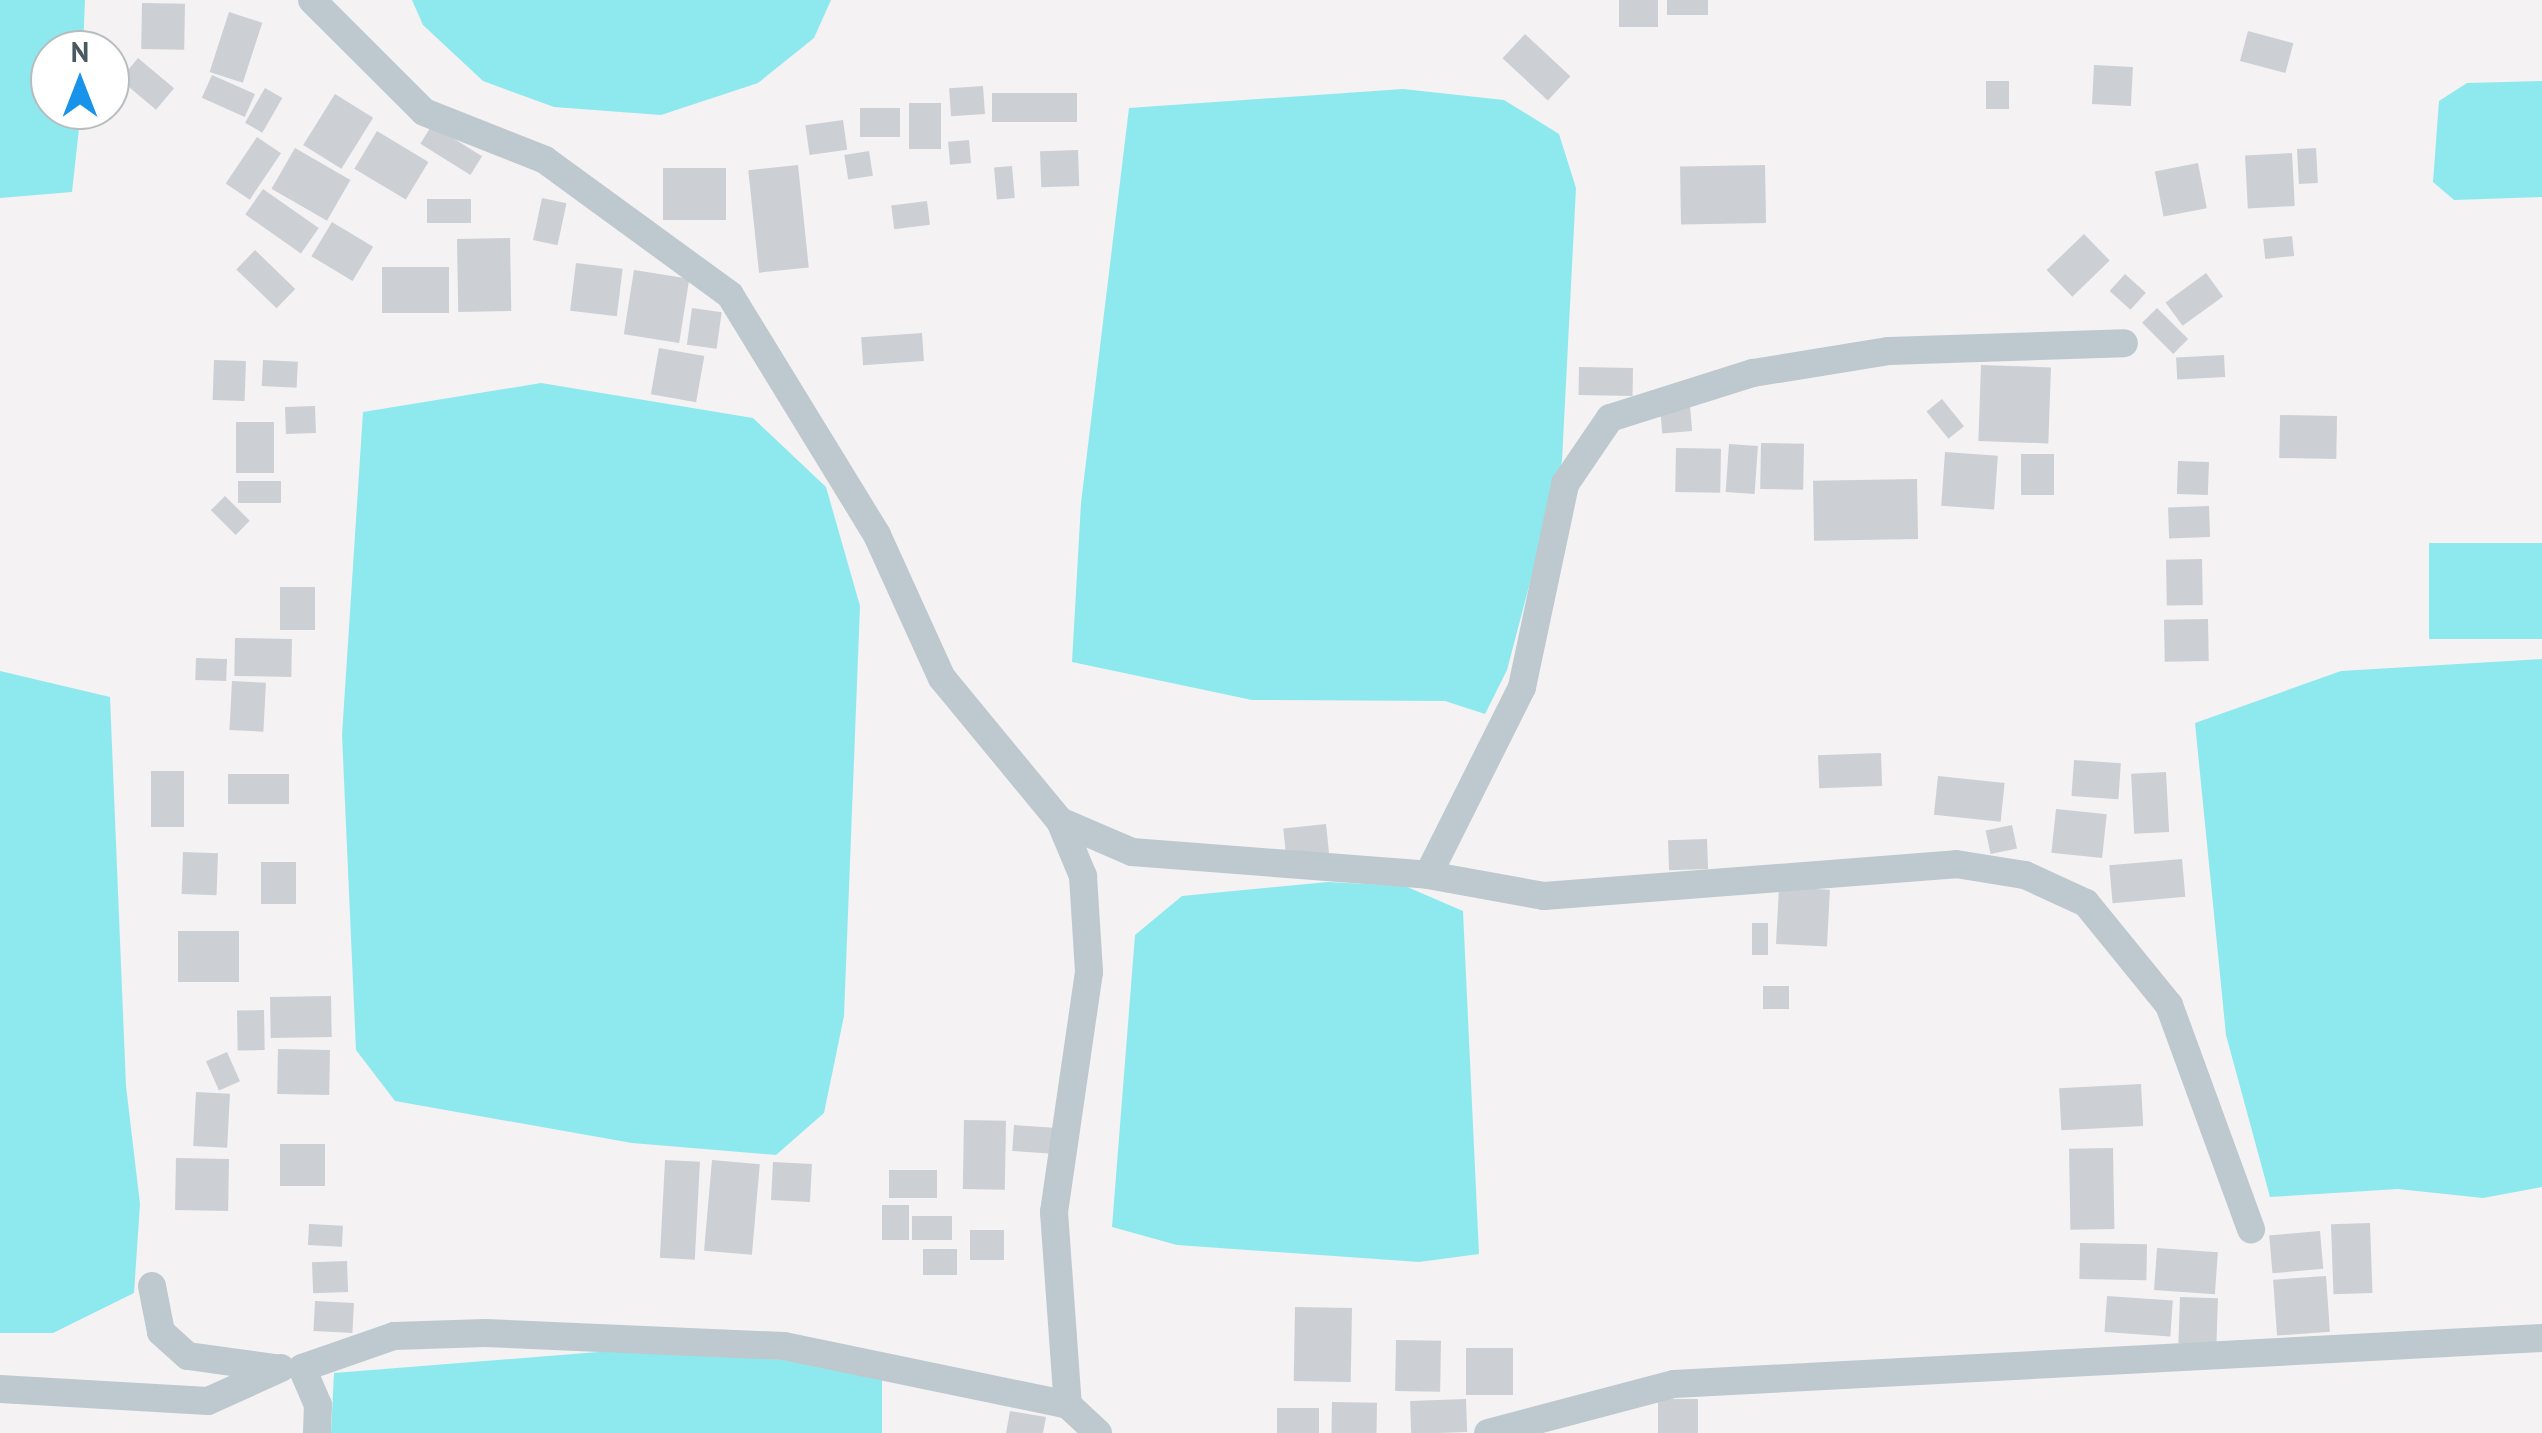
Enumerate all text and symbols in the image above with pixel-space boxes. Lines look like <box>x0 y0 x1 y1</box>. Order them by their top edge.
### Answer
north arrow <box>30 30 130 130</box>
text: N <box>71 33 89 70</box>

